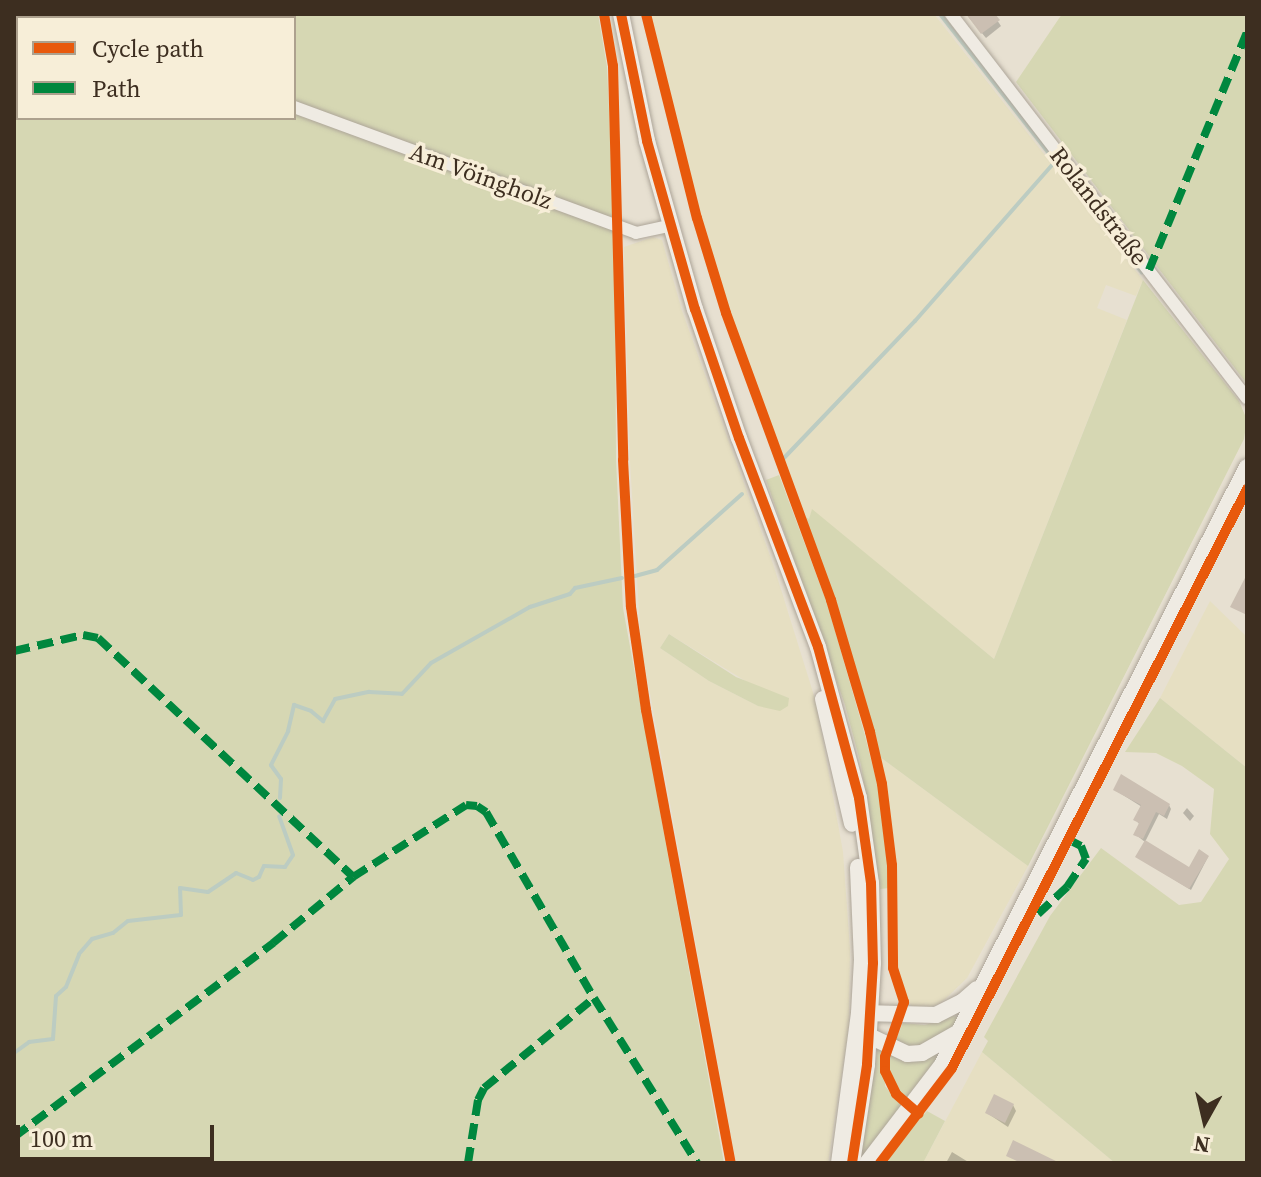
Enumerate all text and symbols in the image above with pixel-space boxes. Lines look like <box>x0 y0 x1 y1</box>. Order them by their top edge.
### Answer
legend <box>16 16 296 120</box>
text: Cycle path <box>92 32 204 65</box>
text: Path <box>92 72 141 105</box>
street label: Am Vöingholz <box>406 137 556 215</box>
street label: Rolandstraße <box>1044 141 1154 271</box>
north arrow <box>1165 1081 1245 1161</box>
scale bar <box>20 1109 218 1159</box>
text: 100 m <box>30 1122 93 1155</box>
text: N <box>1192 1129 1212 1161</box>

